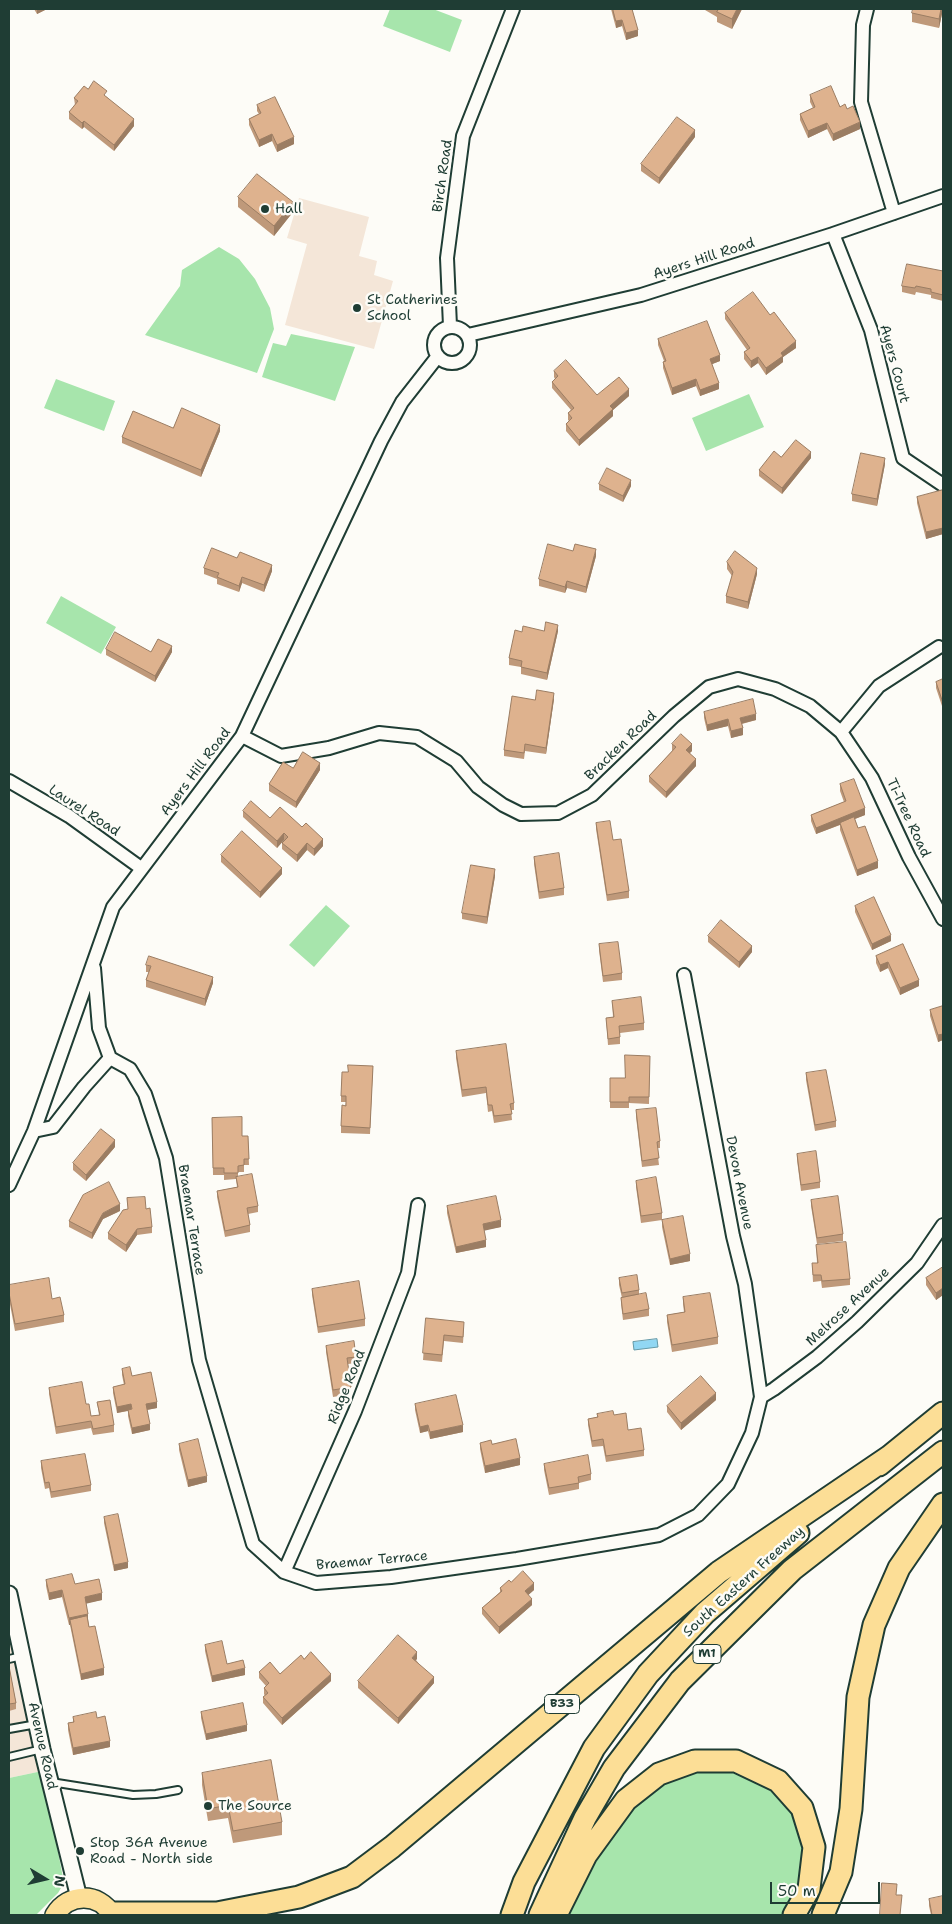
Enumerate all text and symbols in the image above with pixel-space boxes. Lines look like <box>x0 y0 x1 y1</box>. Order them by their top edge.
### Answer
street label: Birch Road <box>430 139 456 213</box>
place label: Hall <box>275 201 302 217</box>
marker: Hall <box>259 203 271 215</box>
street label: Ayers Hill Road <box>651 235 757 283</box>
place label: St Catherines School <box>367 292 458 324</box>
marker: St Catherines School <box>351 302 363 314</box>
street label: Ayers Court <box>875 323 913 405</box>
street label: Bracken Road <box>582 708 660 784</box>
street label: Ayers Hill Road <box>157 725 235 819</box>
street label: Ti-Tree Road <box>882 776 934 860</box>
street label: Laurel Road <box>45 782 123 840</box>
street label: Devon Avenue <box>722 1135 756 1231</box>
street label: Braemar Terrace <box>174 1163 208 1277</box>
street label: Melrose Avenue <box>803 1264 893 1350</box>
street label: Ridge Road <box>325 1347 369 1427</box>
street label: South Eastern Freeway <box>680 1523 808 1641</box>
street label: Braemar Terrace <box>315 1548 429 1574</box>
road number: M1 <box>693 1645 721 1664</box>
road number: B33 <box>544 1695 580 1714</box>
street label: Avenue Road <box>24 1701 60 1791</box>
place label: The Source <box>218 1798 292 1814</box>
marker: The Source <box>202 1800 214 1812</box>
place label: Stop 36A Avenue Road - North side <box>90 1835 213 1868</box>
marker: Stop 36A Avenue Road - North side <box>74 1845 86 1857</box>
north arrow <box>20 1854 70 1904</box>
scale bar <box>772 1872 882 1904</box>
text: N <box>50 1874 70 1888</box>
text: 50 m <box>778 1881 816 1901</box>

